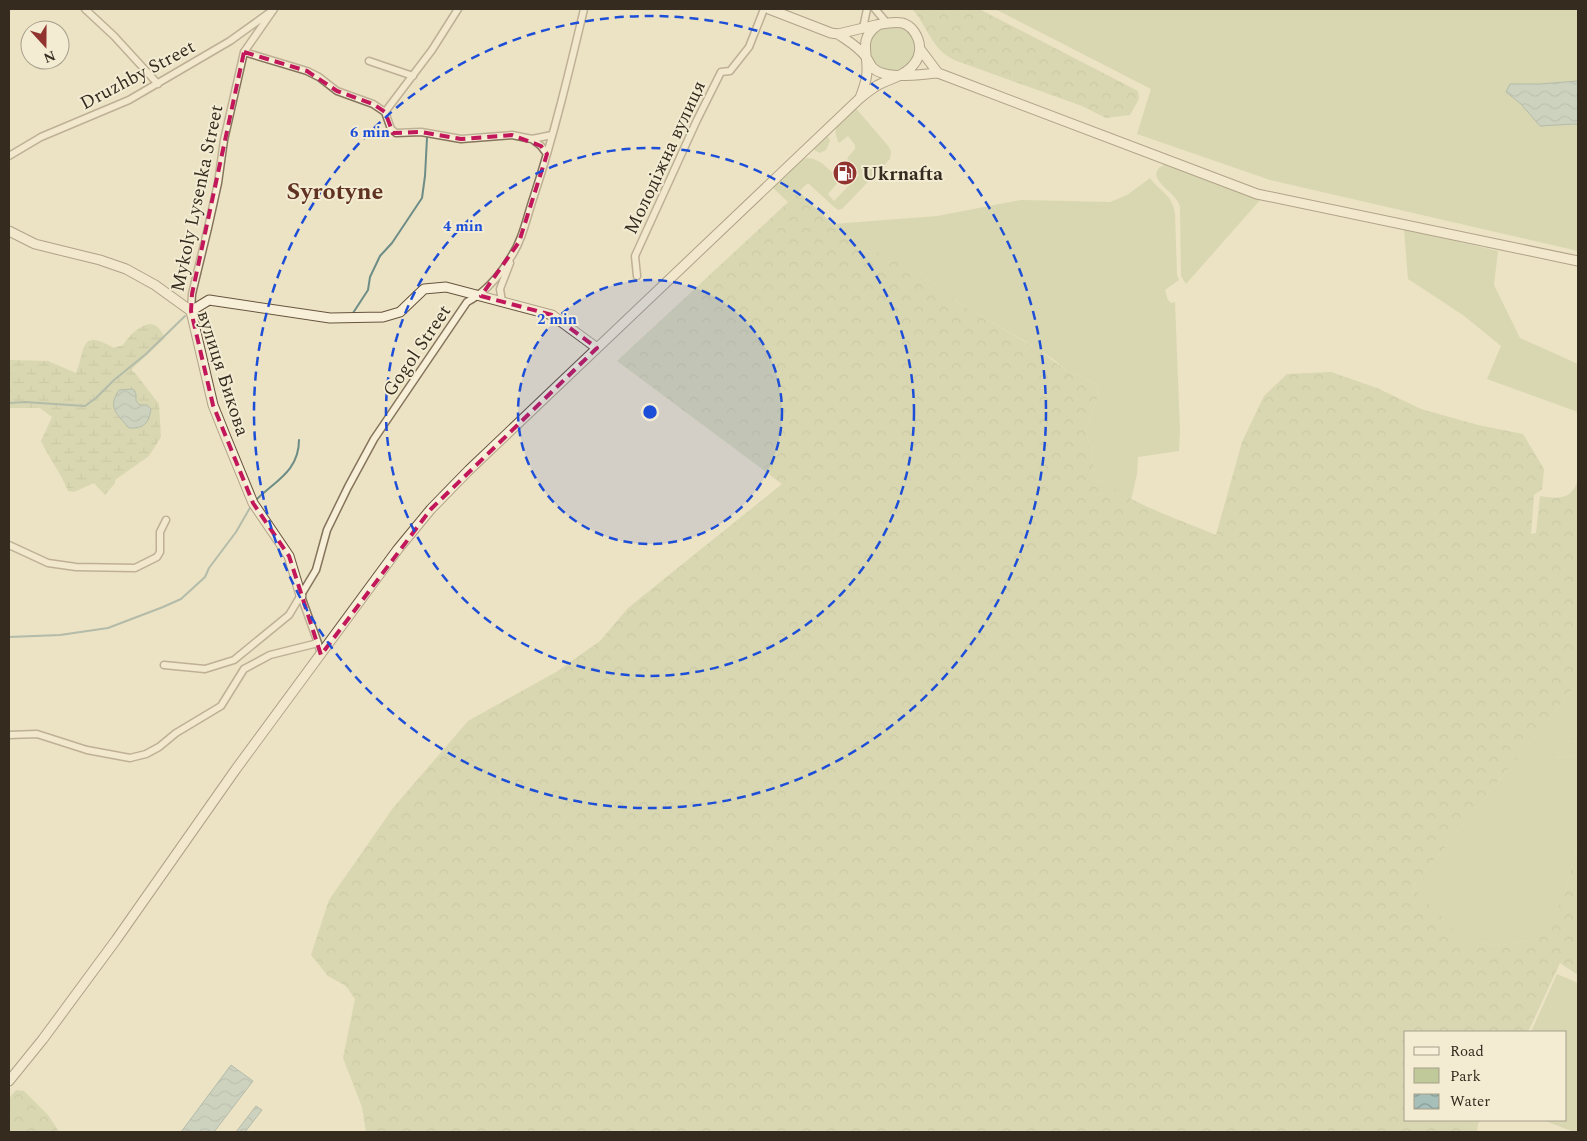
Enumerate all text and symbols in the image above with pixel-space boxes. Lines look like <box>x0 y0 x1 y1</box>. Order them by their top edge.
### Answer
north arrow <box>20 20 70 70</box>
street label: Druzhby Street <box>75 33 201 118</box>
text: N <box>40 45 59 69</box>
street label: Молодіжна вулиця <box>617 76 714 239</box>
street label: Mykoly Lysenka Street <box>163 102 232 295</box>
text: 6 min <box>350 121 390 144</box>
fuel station icon: Ukrnafta <box>832 160 858 186</box>
place label: Ukrnafta <box>862 160 943 189</box>
district label: Syrotyne <box>287 174 383 210</box>
text: 4 min <box>443 215 483 238</box>
street label: Gogol Street <box>376 299 459 403</box>
street label: вулиця Бикова <box>189 307 257 441</box>
text: 2 min <box>537 308 577 331</box>
centre of rings <box>641 403 659 421</box>
legend <box>1404 1031 1567 1121</box>
text: Road <box>1450 1040 1484 1063</box>
text: Park <box>1450 1065 1481 1088</box>
text: Water <box>1450 1090 1490 1113</box>

